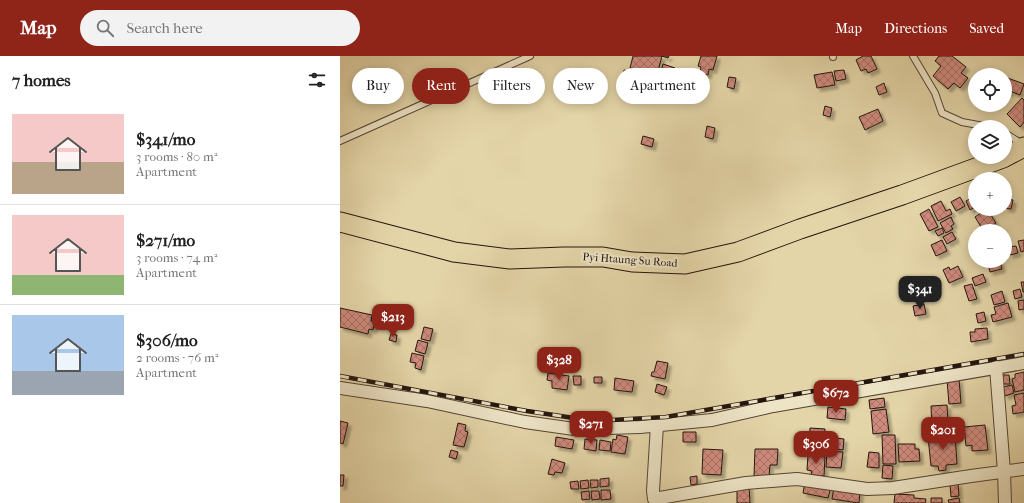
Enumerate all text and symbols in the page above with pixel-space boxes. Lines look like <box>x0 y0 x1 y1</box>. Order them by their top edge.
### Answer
search box <box>80 10 360 46</box>
text: Map <box>20 17 56 39</box>
icon: search <box>94 17 116 39</box>
text: Search here <box>126 19 203 37</box>
text: Map <box>835 20 862 37</box>
text: Directions <box>884 20 947 37</box>
text: Saved <box>969 20 1004 37</box>
chip: Buy <box>352 68 404 104</box>
chip: Rent <box>412 68 470 104</box>
chip: Filters <box>478 68 545 104</box>
chip: New <box>553 68 608 104</box>
chip: Apartment <box>616 68 710 104</box>
map controls <box>968 68 1012 268</box>
button: locate <box>968 68 1012 112</box>
icon: filters <box>306 69 328 91</box>
text: 7 homes <box>12 70 71 90</box>
button: layers <box>968 120 1012 164</box>
text: $341/mo <box>136 129 195 149</box>
icon: home <box>44 130 92 178</box>
text: 3 rooms · 80 m² <box>136 149 217 164</box>
text: Apartment <box>136 164 197 179</box>
button: + <box>968 172 1012 216</box>
button: − <box>968 224 1012 268</box>
text: $271/mo <box>136 230 195 250</box>
icon: home <box>44 231 92 279</box>
text: 3 rooms · 74 m² <box>136 250 217 265</box>
street label: Pyi Htaung Su Road <box>582 250 679 270</box>
text: Apartment <box>136 265 197 280</box>
pin: $341 <box>896 276 944 310</box>
text: $341 <box>908 281 932 296</box>
pin: $213 <box>369 304 417 338</box>
text: $213 <box>381 309 405 324</box>
text: $306/mo <box>136 330 198 350</box>
icon: home <box>44 331 92 379</box>
pin: $328 <box>535 347 583 381</box>
text: 2 rooms · 76 m² <box>136 350 218 365</box>
text: $328 <box>546 352 572 367</box>
text: Apartment <box>136 365 197 380</box>
pin: $672 <box>812 380 860 414</box>
text: $672 <box>822 385 850 400</box>
pin: $271 <box>567 411 615 445</box>
text: $271 <box>579 416 603 431</box>
pin: $201 <box>919 417 967 451</box>
text: $201 <box>930 422 956 437</box>
pin: $306 <box>792 431 840 465</box>
text: $306 <box>803 436 829 451</box>

